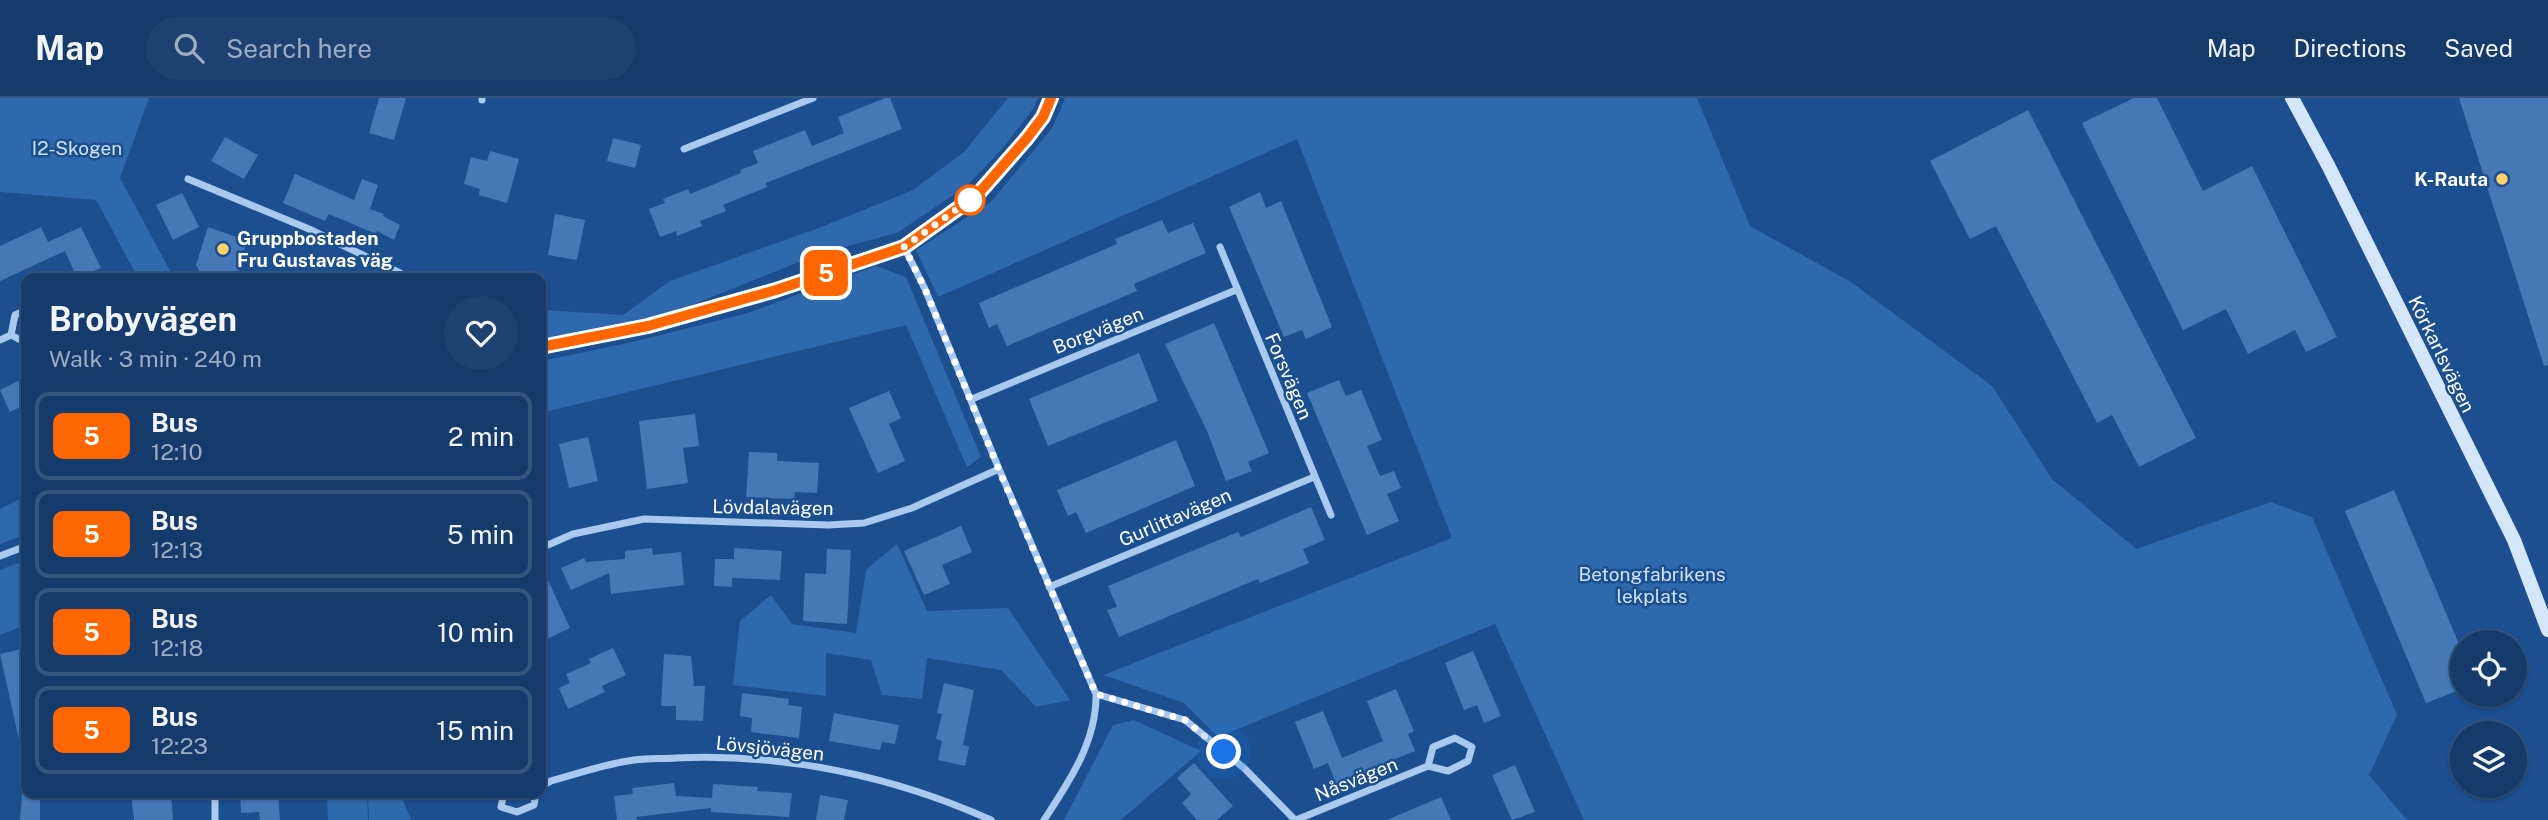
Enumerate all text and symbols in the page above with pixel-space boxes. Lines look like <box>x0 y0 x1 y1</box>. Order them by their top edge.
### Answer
search box <box>146 17 636 80</box>
text: Map <box>35 29 104 67</box>
icon: search <box>170 29 208 67</box>
text: Search here <box>226 33 372 64</box>
text: Map <box>2207 34 2256 62</box>
text: Directions <box>2294 34 2406 62</box>
text: Saved <box>2444 34 2513 62</box>
park label: I2-Skogen <box>32 137 122 159</box>
place label: K-Rauta <box>2414 168 2488 190</box>
marker: K-Rauta <box>2494 171 2510 187</box>
unlabelled marker <box>955 185 985 215</box>
place label: Gruppbostaden Fru Gustavas väg <box>237 227 393 271</box>
marker: Gruppbostaden Fru Gustavas väg <box>215 241 231 257</box>
line badge: 5 <box>803 250 849 296</box>
text: 5 <box>818 259 834 287</box>
street label: Körkarlsvägen <box>2404 292 2480 416</box>
button: heart <box>444 296 518 370</box>
text: Brobyvägen <box>49 300 237 338</box>
street label: Borgvägen <box>1050 302 1146 358</box>
street label: Forsvägen <box>1261 329 1317 423</box>
text: Walk · 3 min · 240 m <box>49 345 262 372</box>
text: Bus <box>151 407 198 438</box>
text: 2 min <box>448 421 514 452</box>
text: 5 <box>83 422 100 450</box>
text: 12:10 <box>151 438 203 465</box>
street label: Gurlittavägen <box>1115 483 1235 551</box>
street label: Lövdalavägen <box>712 495 834 519</box>
text: Bus <box>151 505 198 536</box>
text: 5 min <box>447 519 514 550</box>
text: 5 <box>83 520 100 548</box>
text: 12:13 <box>151 536 203 563</box>
park label: Betongfabrikens lekplats <box>1578 563 1726 607</box>
text: Bus <box>151 603 198 634</box>
text: 10 min <box>437 617 514 648</box>
text: 5 <box>83 618 100 646</box>
map controls <box>2450 630 2527 798</box>
button: locate <box>2450 630 2527 707</box>
text: 12:18 <box>151 634 204 661</box>
text: Bus <box>151 701 198 732</box>
text: 15 min <box>436 715 514 746</box>
text: 5 <box>83 716 100 744</box>
button: layers <box>2450 721 2527 798</box>
street label: Lövsjövägen <box>715 731 825 765</box>
text: 12:23 <box>151 732 208 759</box>
your location <box>1206 734 1241 769</box>
street label: Nåsvägen <box>1311 752 1401 806</box>

